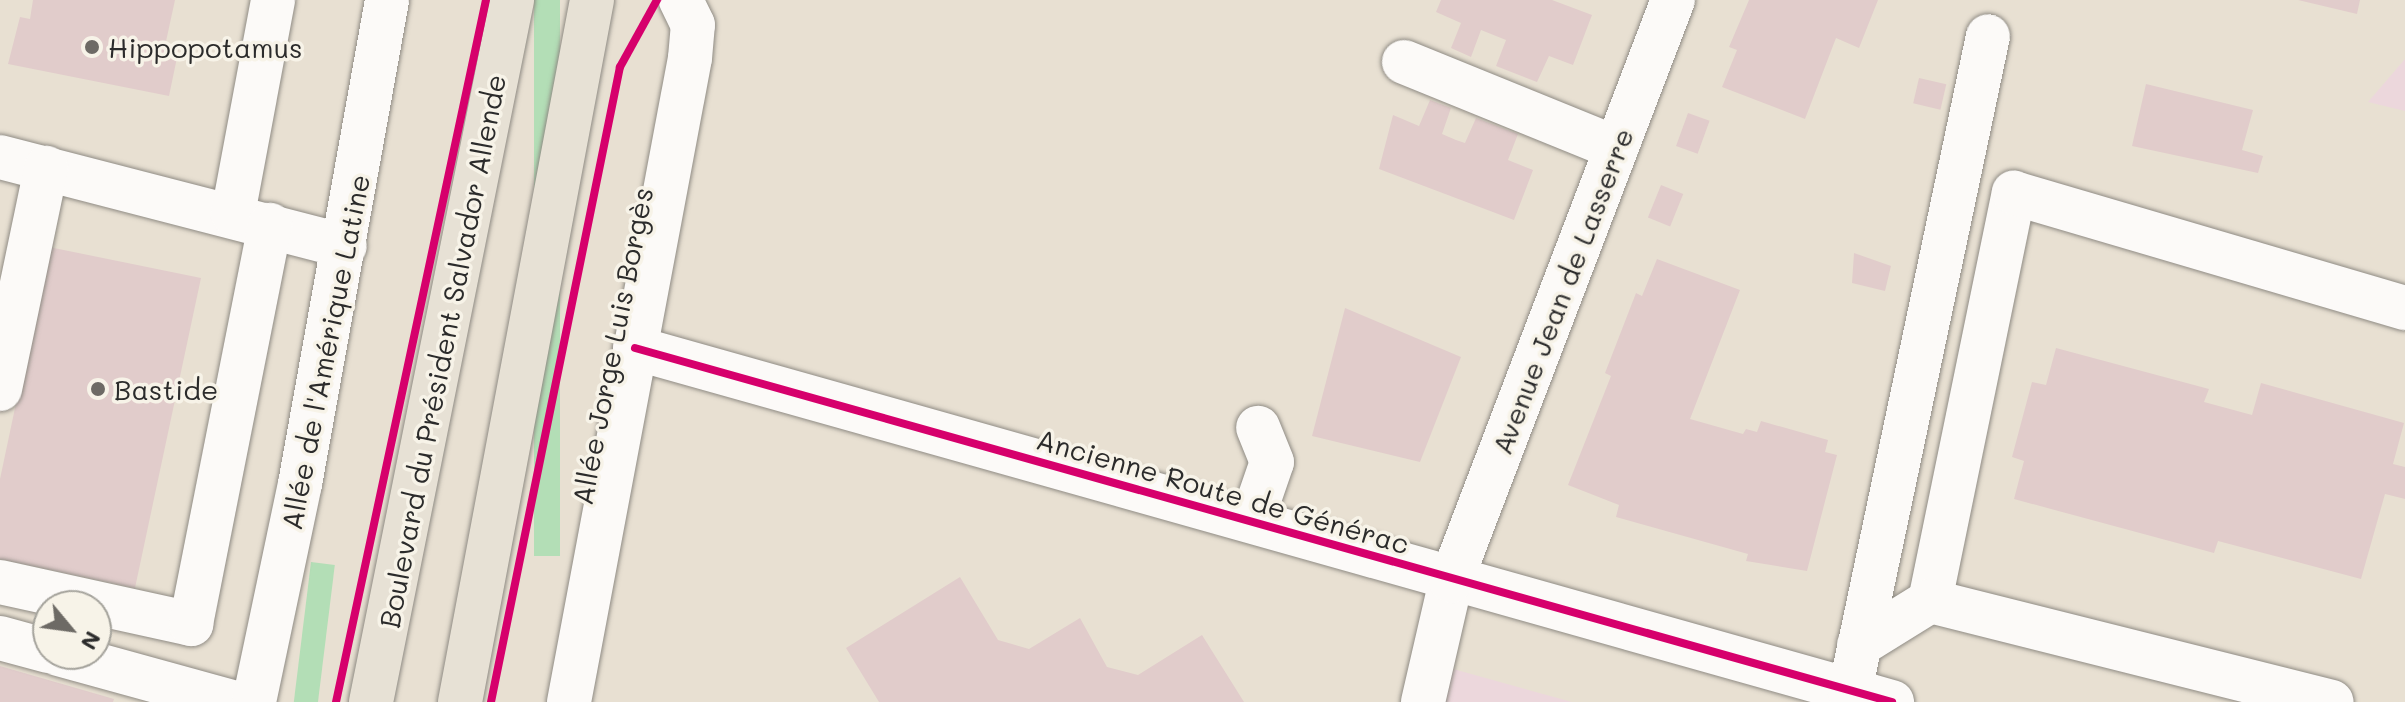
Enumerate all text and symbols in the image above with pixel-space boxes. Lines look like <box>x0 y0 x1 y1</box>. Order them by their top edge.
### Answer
place label: Hippopotamus <box>108 30 303 64</box>
marker: Hippopotamus <box>83 38 101 56</box>
street label: Boulevard du Président Salvador Allende <box>372 71 512 631</box>
street label: Avenue Jean de Lasserre <box>1484 123 1640 459</box>
street label: Allée de l'Amérique Latine <box>274 171 376 533</box>
street label: Allée Jorge Luis Borgès <box>565 184 659 508</box>
place label: Bastide <box>114 372 218 406</box>
marker: Bastide <box>89 380 107 398</box>
street label: Ancienne Route de Générac <box>1033 422 1413 560</box>
north arrow <box>32 590 112 670</box>
text: N <box>75 627 108 655</box>

